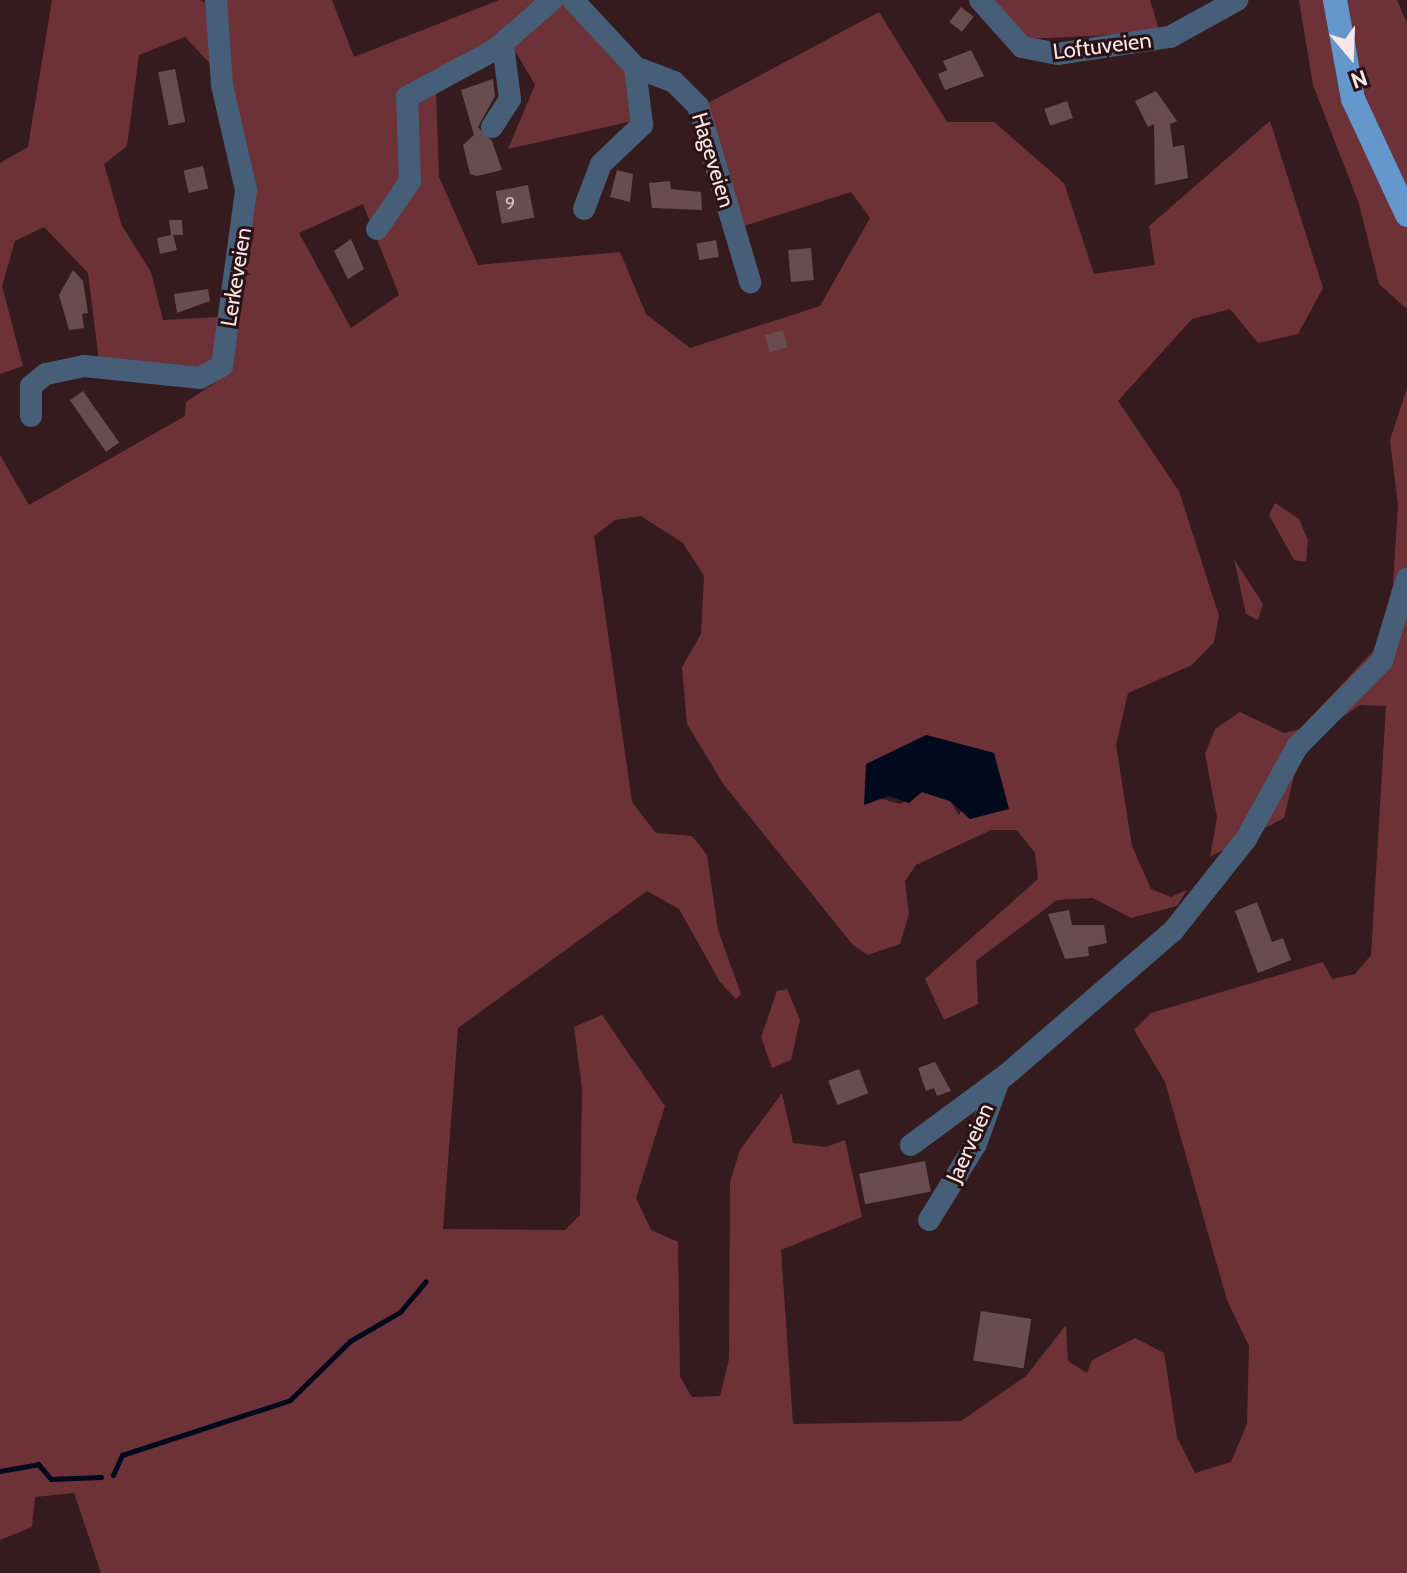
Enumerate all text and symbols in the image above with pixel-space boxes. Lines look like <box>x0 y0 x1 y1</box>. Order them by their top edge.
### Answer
north arrow <box>1311 16 1391 96</box>
street label: Loftuveien <box>1051 27 1153 65</box>
text: N <box>1347 64 1371 94</box>
street label: Hageveien <box>686 109 740 211</box>
house number: 9 <box>505 193 515 215</box>
street label: Lerkeveien <box>215 226 257 328</box>
street label: Jaerveien <box>941 1099 999 1187</box>

